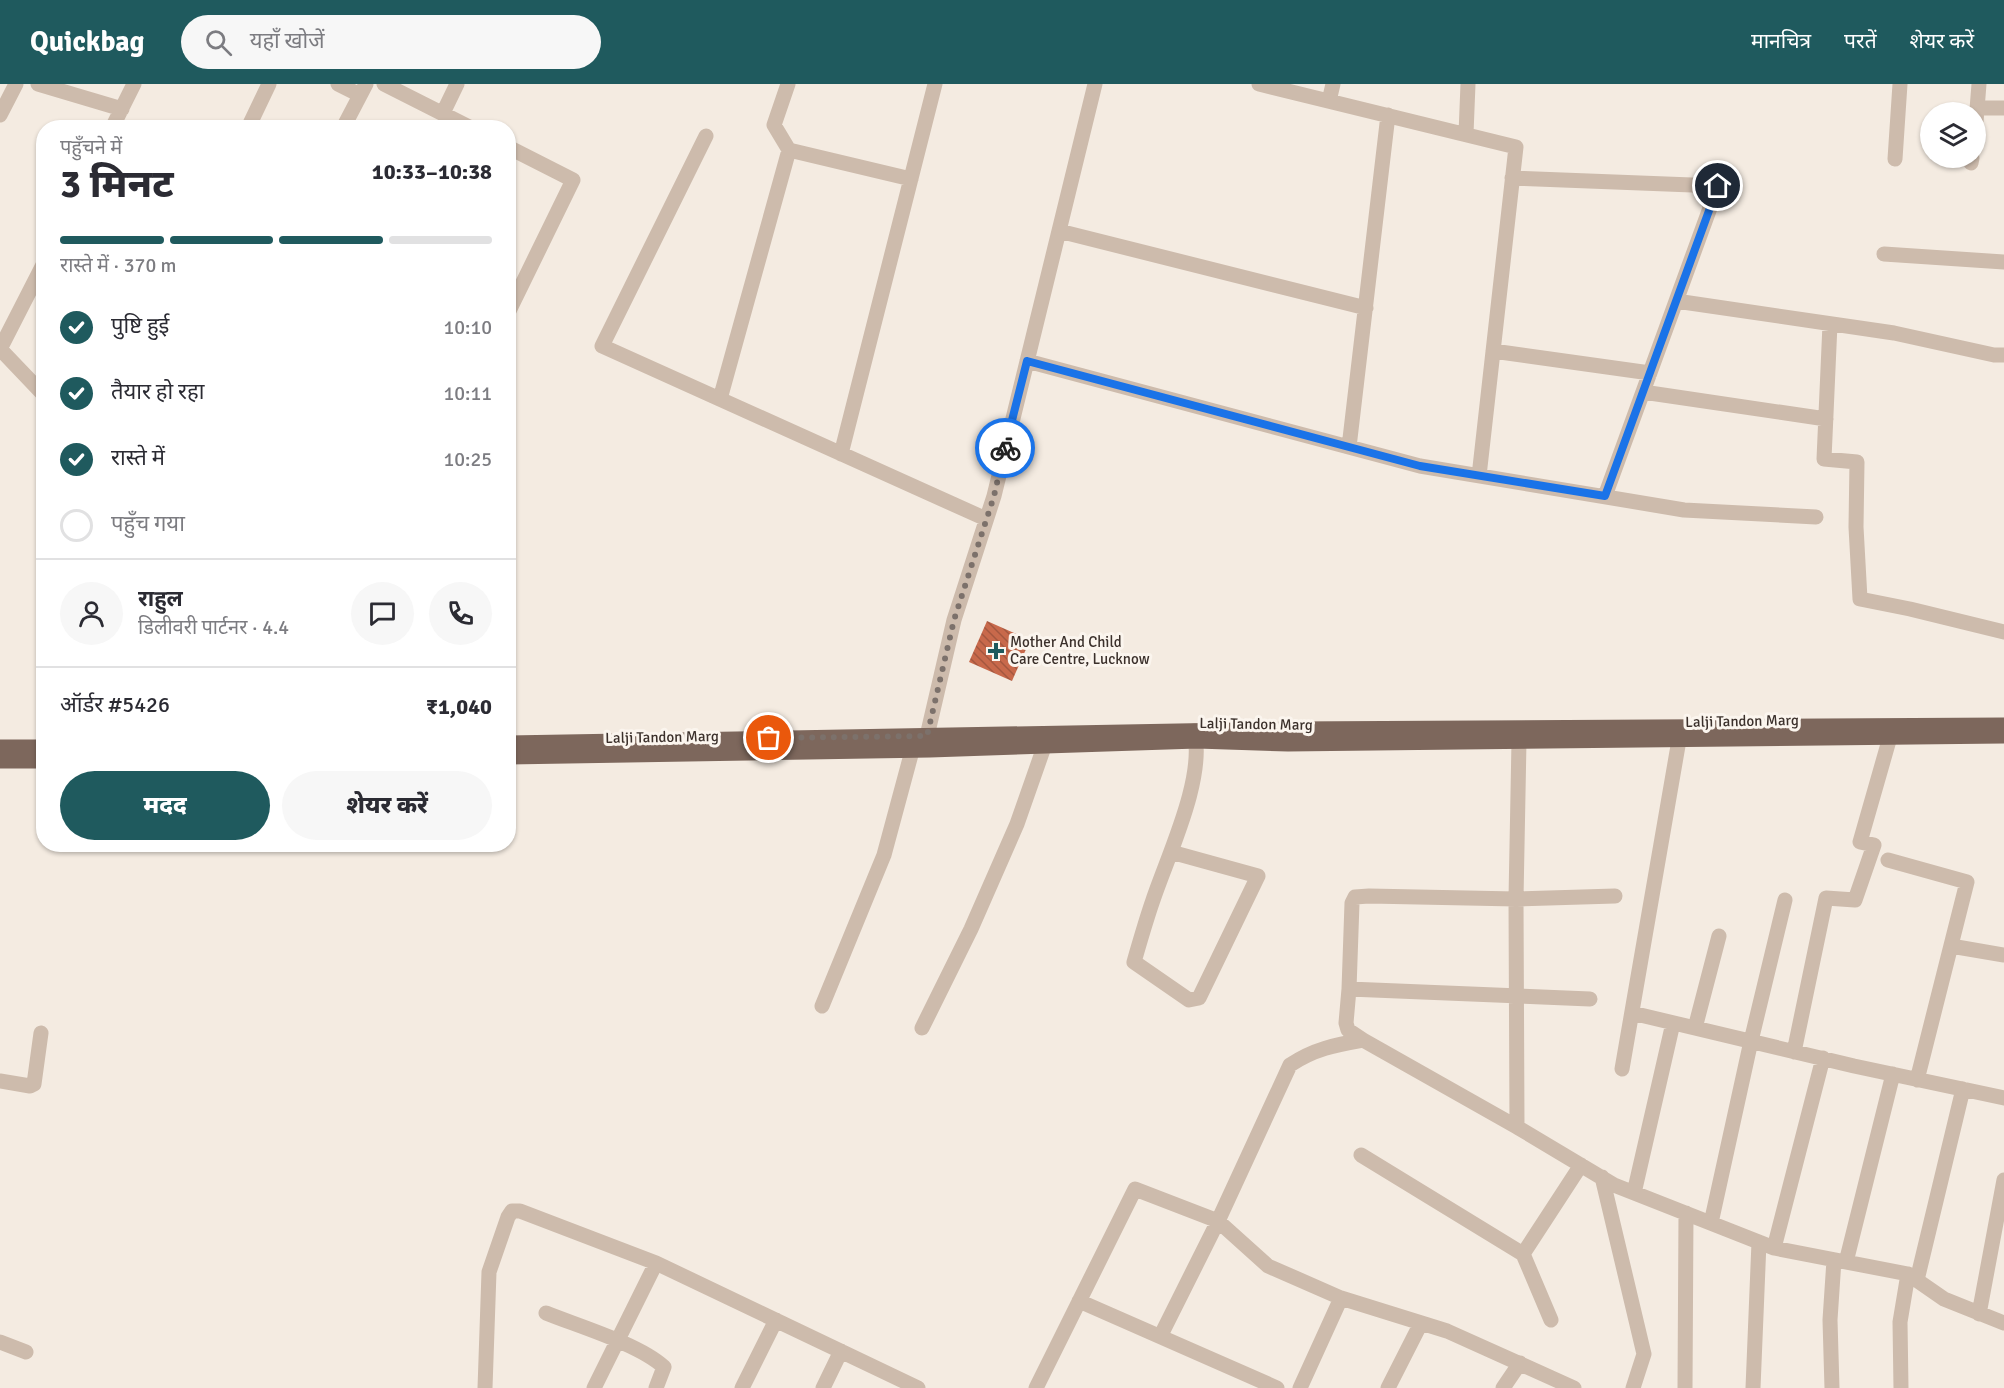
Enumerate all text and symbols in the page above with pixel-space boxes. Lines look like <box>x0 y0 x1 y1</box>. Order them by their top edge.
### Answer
search box <box>181 15 601 69</box>
text: Quickbag <box>30 25 145 59</box>
icon: search <box>202 26 235 59</box>
text: यहाँ खोजें <box>250 27 325 54</box>
text: मानचित्र <box>1751 28 1811 54</box>
text: परतें <box>1844 28 1877 54</box>
text: शेयर करें <box>1910 28 1974 54</box>
map controls <box>1920 102 1986 168</box>
button: layers <box>1920 102 1986 168</box>
text: पहुँचने में <box>60 135 122 160</box>
text: 10:33–10:38 <box>372 158 492 185</box>
text: 3 मिनट <box>60 160 174 208</box>
pin <box>1692 160 1743 211</box>
icon: home <box>1701 169 1734 202</box>
text: रास्ते में · 370 m <box>60 253 177 278</box>
icon: check <box>60 311 93 344</box>
text: पुष्टि हुई <box>111 312 169 339</box>
text: 10:10 <box>443 315 492 340</box>
icon: check <box>60 377 93 410</box>
text: तैयार हो रहा <box>111 378 204 405</box>
text: 10:11 <box>443 381 492 406</box>
courier <box>975 418 1035 478</box>
icon: bike <box>989 432 1022 465</box>
icon: check <box>60 443 93 476</box>
text: रास्ते में <box>111 444 165 471</box>
text: 10:25 <box>443 447 492 472</box>
text: पहुँच गया <box>111 510 185 537</box>
button: person <box>60 582 123 645</box>
button: chat <box>351 582 414 645</box>
button: phone <box>429 582 492 645</box>
text: राहुल <box>138 585 183 612</box>
text: डिलीवरी पार्टनर · 4.4 <box>138 615 289 640</box>
place label: Mother And Child Care Centre, Lucknow <box>1010 633 1150 668</box>
marker: Mother And Child Care Centre, Lucknow <box>987 642 1005 660</box>
text: ऑर्डर #5426 <box>60 691 170 718</box>
text: ₹1,040 <box>426 693 492 720</box>
street label: Lalji Tandon Marg <box>1685 711 1799 731</box>
pin <box>743 712 794 763</box>
street label: Lalji Tandon Marg <box>1199 714 1313 734</box>
icon: bag <box>752 721 785 754</box>
street label: Lalji Tandon Marg <box>605 727 719 747</box>
button: मदद <box>60 771 270 840</box>
button: शेयर करें <box>282 771 492 840</box>

